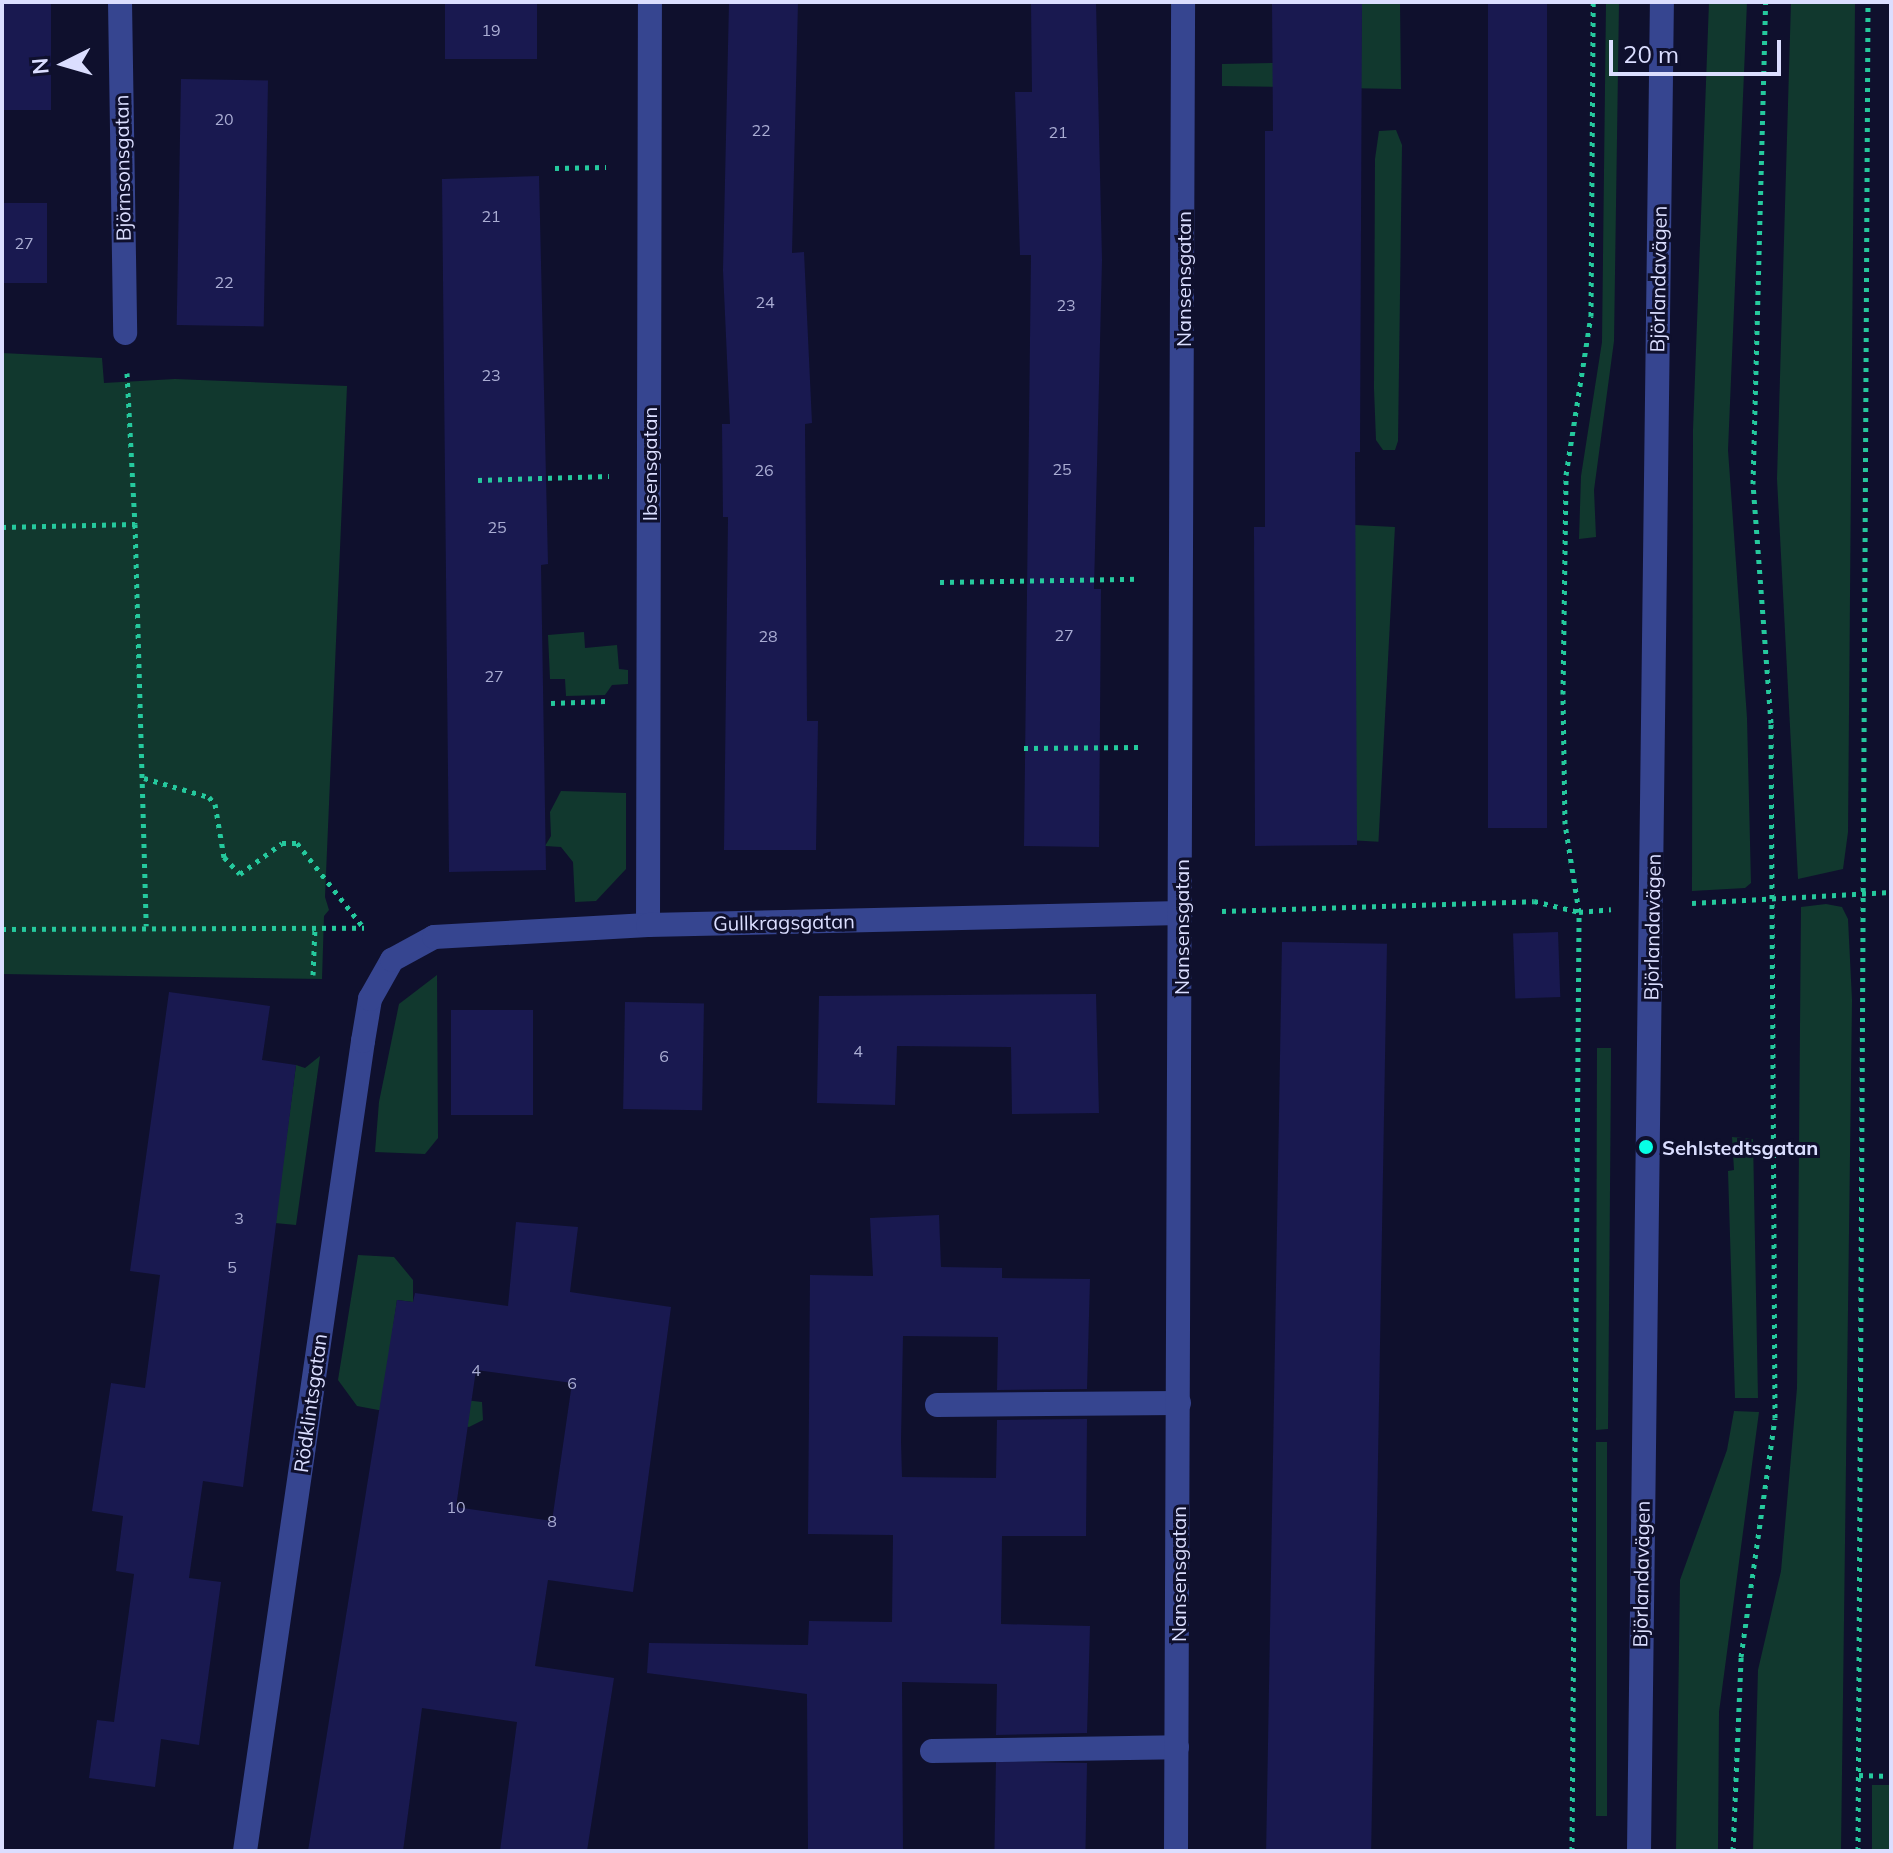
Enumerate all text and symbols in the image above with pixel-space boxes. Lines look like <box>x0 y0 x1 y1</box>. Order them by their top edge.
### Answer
house number: 19 <box>481 20 501 40</box>
north arrow <box>24 24 104 104</box>
scale bar <box>1613 24 1785 74</box>
text: 20 m <box>1623 39 1679 69</box>
text: N <box>25 57 55 76</box>
street label: Björnsonsgatan <box>109 95 135 241</box>
house number: 20 <box>214 109 234 129</box>
house number: 22 <box>751 120 771 140</box>
house number: 21 <box>1048 122 1068 142</box>
street label: Björlandavägen <box>1645 205 1671 353</box>
house number: 21 <box>481 206 501 226</box>
street label: Nansensgatan <box>1171 211 1195 347</box>
house number: 27 <box>14 233 34 253</box>
house number: 22 <box>214 272 234 292</box>
house number: 24 <box>755 292 775 312</box>
house number: 23 <box>1056 295 1076 315</box>
house number: 23 <box>481 365 501 385</box>
street label: Ibsensgatan <box>637 407 661 521</box>
house number: 25 <box>1052 459 1072 479</box>
house number: 26 <box>754 460 774 480</box>
house number: 25 <box>487 517 507 537</box>
house number: 27 <box>1054 625 1074 645</box>
house number: 28 <box>758 626 778 646</box>
house number: 27 <box>484 666 504 686</box>
street label: Björlandavägen <box>1639 853 1665 1001</box>
street label: Nansensgatan <box>1169 859 1193 995</box>
street label: Gullkragsgatan <box>713 909 855 935</box>
house number: 4 <box>853 1041 863 1061</box>
house number: 6 <box>659 1046 669 1066</box>
place label: Sehlstedtsgatan <box>1662 1135 1818 1159</box>
marker: Sehlstedtsgatan <box>1637 1138 1655 1156</box>
house number: 3 <box>234 1208 244 1228</box>
house number: 5 <box>227 1257 237 1277</box>
street label: Rödklintsgatan <box>288 1332 332 1474</box>
house number: 4 <box>471 1360 481 1380</box>
house number: 6 <box>567 1373 577 1393</box>
house number: 10 <box>446 1497 466 1517</box>
street label: Björlandavägen <box>1628 1500 1654 1648</box>
street label: Nansensgatan <box>1166 1506 1190 1642</box>
house number: 8 <box>547 1511 557 1531</box>

